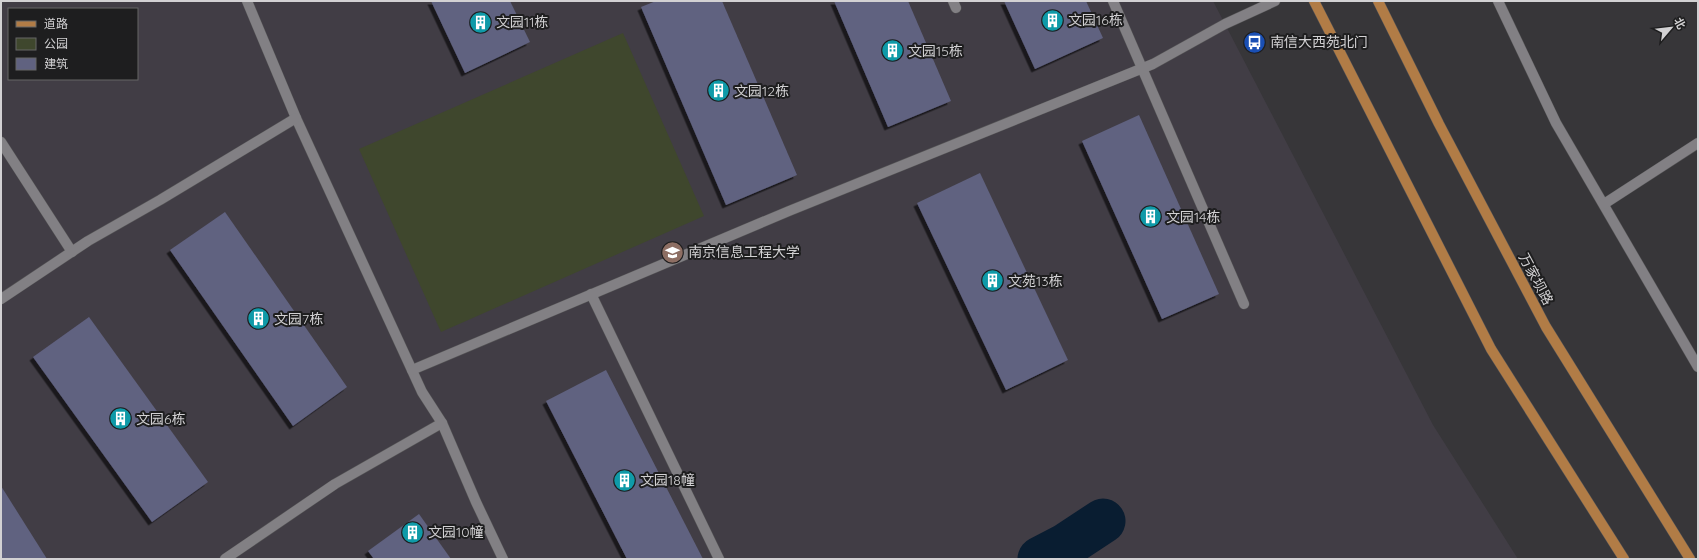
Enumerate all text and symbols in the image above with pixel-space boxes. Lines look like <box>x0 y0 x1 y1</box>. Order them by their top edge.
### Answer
building icon: 文园16栋 <box>1040 7 1066 33</box>
legend <box>8 8 138 80</box>
north arrow <box>1651 8 1691 48</box>
building icon: 文园11栋 <box>467 9 493 35</box>
place label: 文园16栋 <box>1068 11 1123 29</box>
place label: 文园11栋 <box>496 13 548 31</box>
text: 北 <box>1671 15 1689 31</box>
text: 道路 <box>44 16 68 31</box>
bus stop icon: 南信大西苑北门 <box>1242 29 1268 55</box>
place label: 南信大西苑北门 <box>1270 33 1368 51</box>
text: 公园 <box>44 36 68 51</box>
building icon: 文园15栋 <box>880 38 906 64</box>
place label: 文园15栋 <box>908 42 963 60</box>
text: 建筑 <box>44 56 68 71</box>
building icon: 文园12栋 <box>706 78 732 104</box>
place label: 文园12栋 <box>734 82 789 100</box>
building icon: 文园14栋 <box>1138 204 1164 230</box>
place label: 文园14栋 <box>1166 208 1220 226</box>
school or university icon: 南京信息工程大学 <box>659 239 685 265</box>
place label: 南京信息工程大学 <box>688 243 800 261</box>
street label: 万家坝路 <box>1515 250 1557 308</box>
building icon: 文苑13栋 <box>980 268 1006 294</box>
place label: 文苑13栋 <box>1008 272 1063 290</box>
building icon: 文园7栋 <box>246 306 272 332</box>
place label: 文园7栋 <box>274 310 323 328</box>
building icon: 文园6栋 <box>107 406 133 432</box>
place label: 文园6栋 <box>136 410 186 428</box>
building icon: 文园18幢 <box>611 467 637 493</box>
place label: 文园18幢 <box>640 471 695 489</box>
building icon: 文园10幢 <box>400 519 426 545</box>
place label: 文园10幢 <box>428 523 484 541</box>

